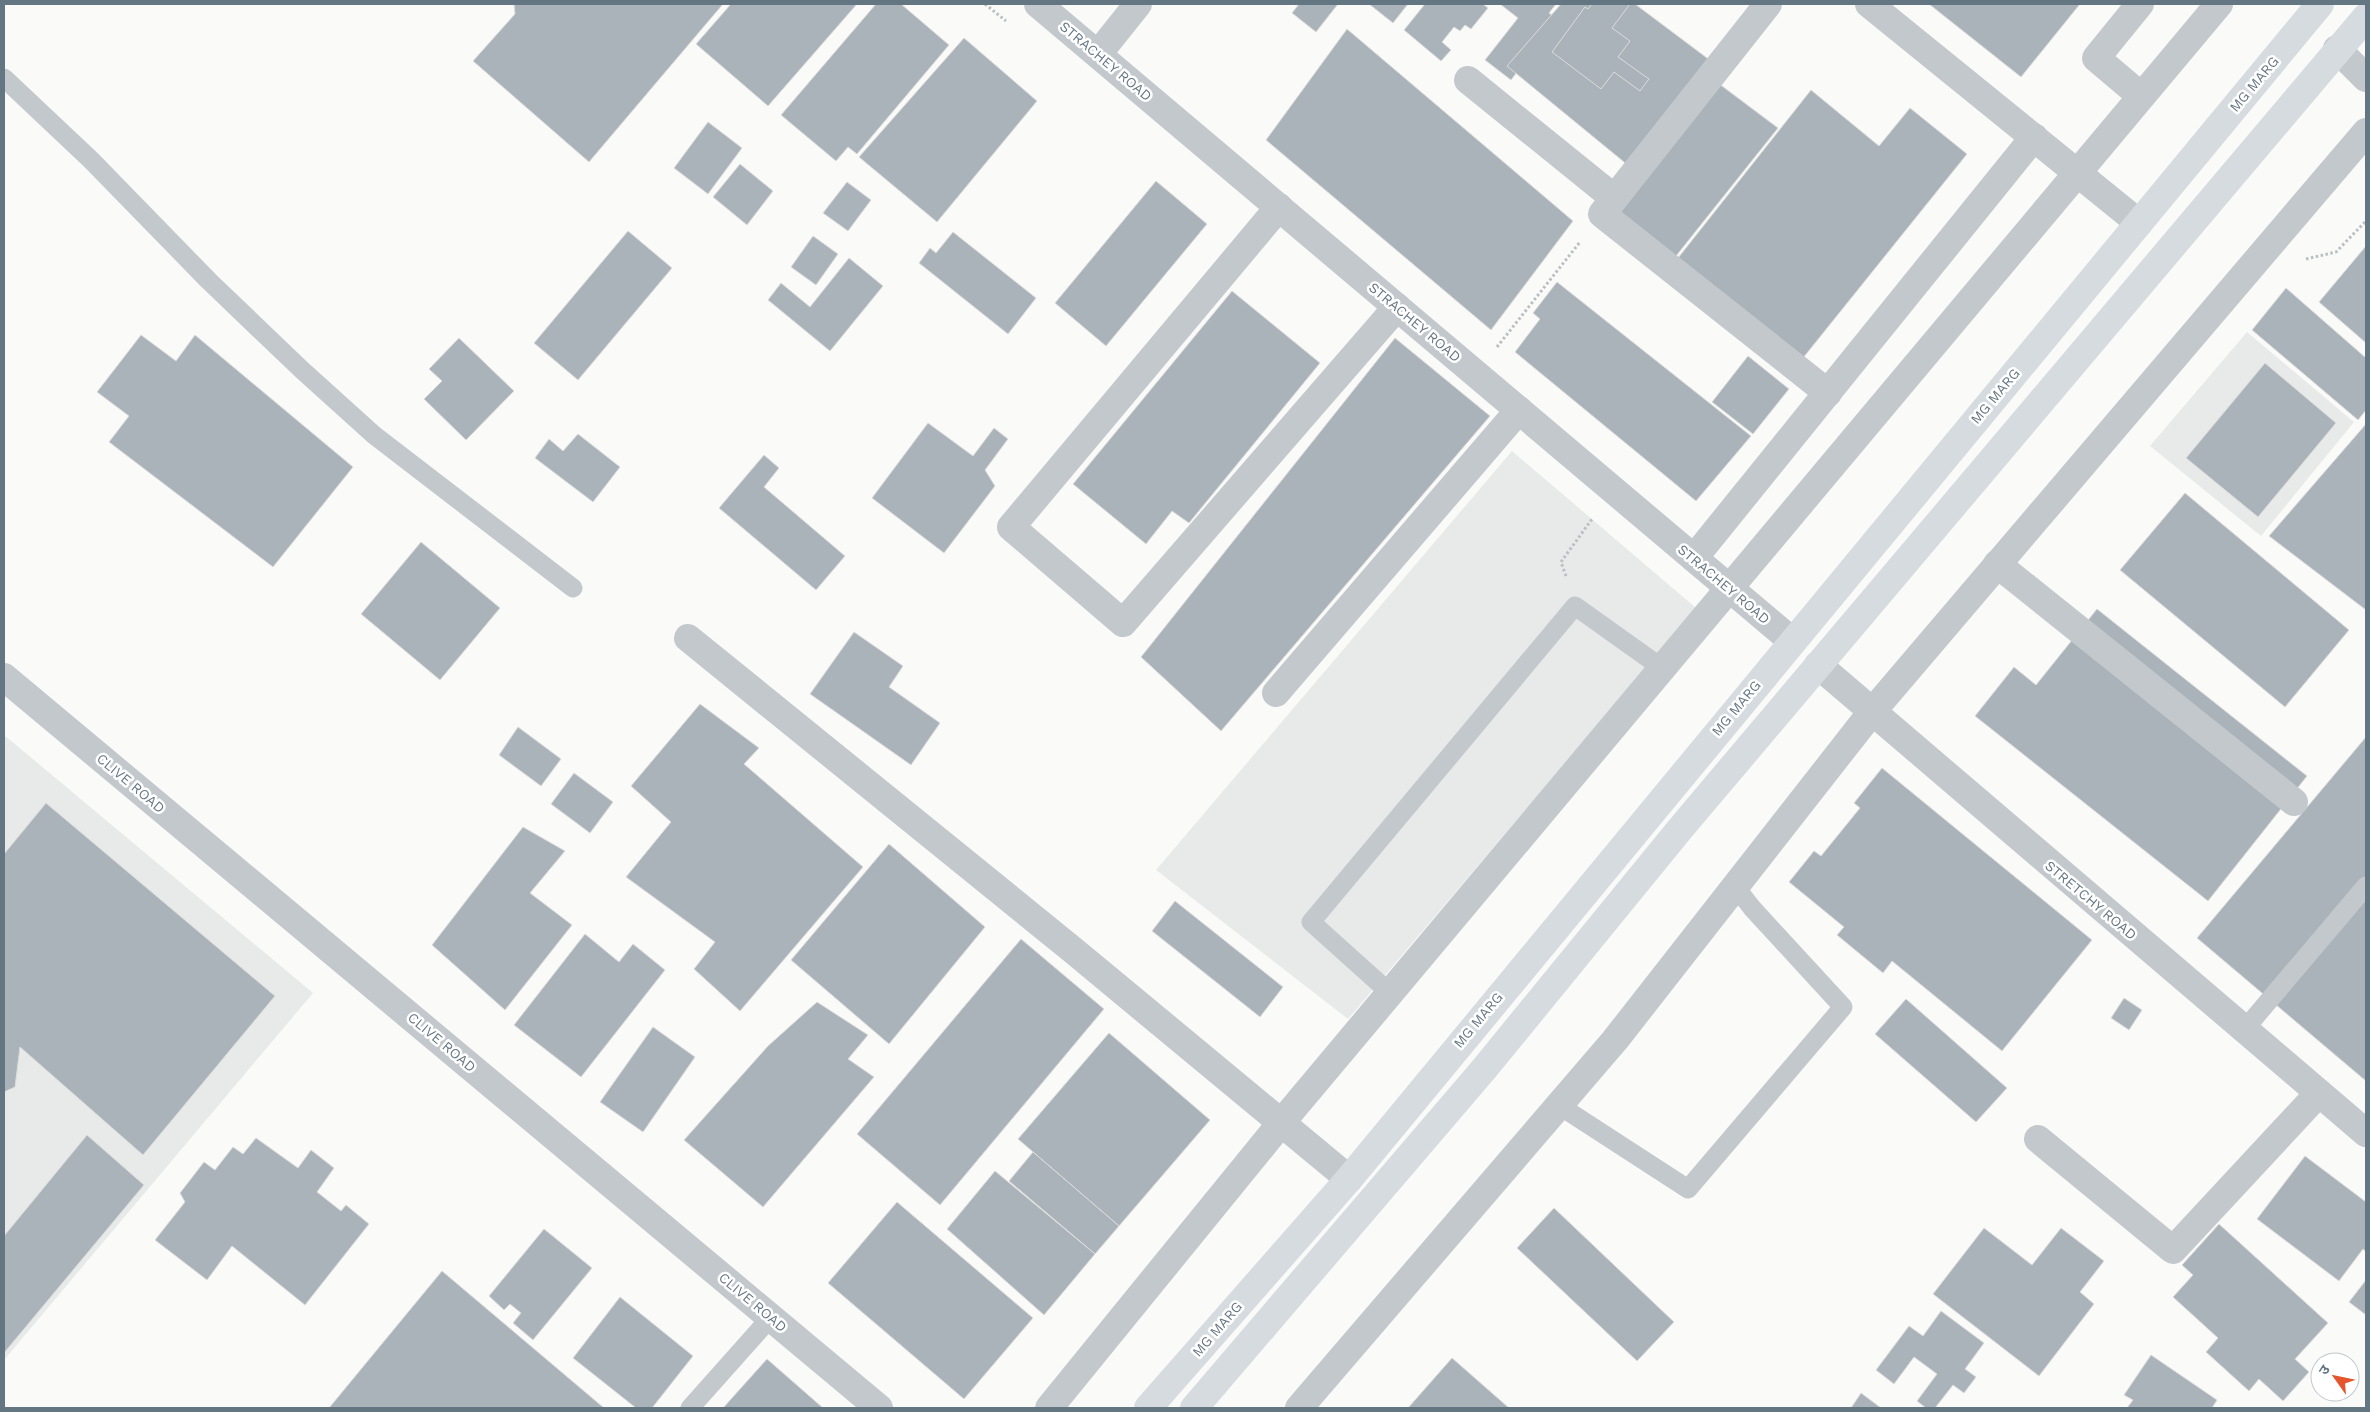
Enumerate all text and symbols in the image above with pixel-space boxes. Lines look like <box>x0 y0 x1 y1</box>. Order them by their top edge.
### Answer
street label: STRACHEY ROAD <box>1057 18 1155 104</box>
street label: MG MARG <box>2226 53 2282 115</box>
street label: STRACHEY ROAD <box>1366 279 1464 365</box>
street label: MG MARG <box>1967 365 2023 427</box>
street label: STRACHEY ROAD <box>1675 541 1773 627</box>
street label: MG MARG <box>1708 677 1764 739</box>
street label: CLIVE ROAD <box>94 750 168 816</box>
street label: STRETCHY ROAD <box>2042 857 2140 943</box>
street label: MG MARG <box>1450 989 1506 1051</box>
street label: CLIVE ROAD <box>405 1009 479 1075</box>
street label: CLIVE ROAD <box>716 1269 790 1335</box>
street label: MG MARG <box>1189 1298 1245 1360</box>
north arrow <box>2310 1352 2360 1402</box>
text: उ <box>2315 1361 2333 1378</box>

